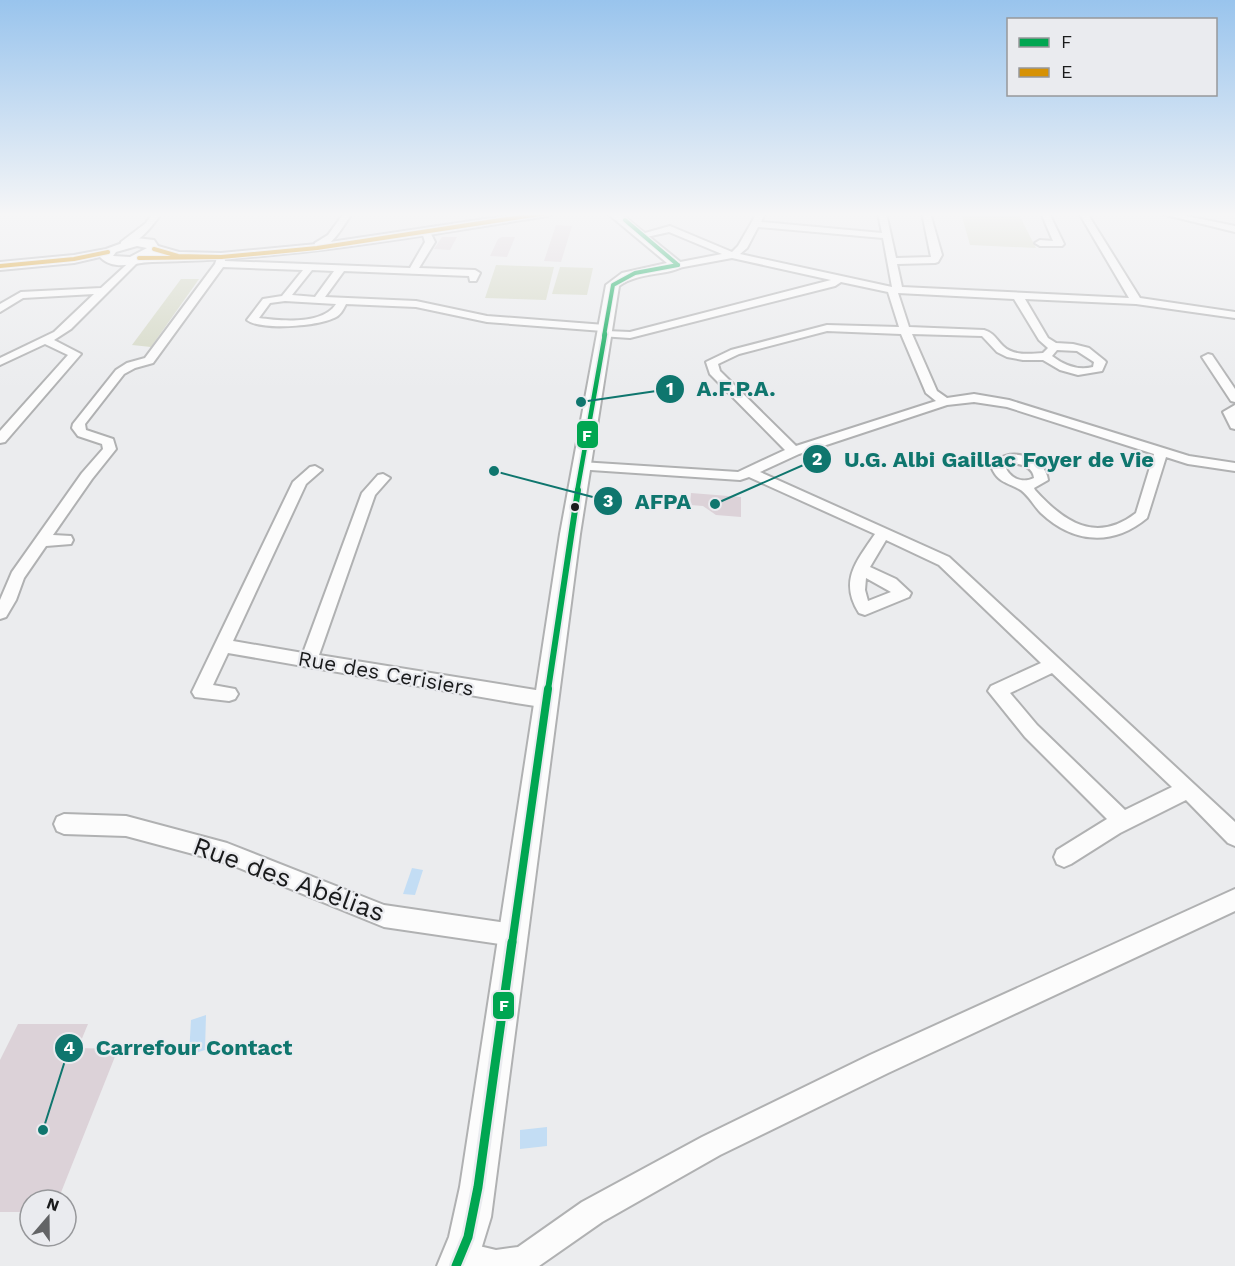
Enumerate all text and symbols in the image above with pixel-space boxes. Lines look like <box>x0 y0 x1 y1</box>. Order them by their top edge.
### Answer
legend <box>1007 18 1217 96</box>
text: F <box>1061 31 1072 52</box>
text: E <box>1061 61 1072 82</box>
callout: A.F.P.A. <box>655 369 788 409</box>
text: A.F.P.A. <box>696 376 776 401</box>
text: 1 <box>666 378 674 399</box>
line badge: F <box>576 420 599 449</box>
text: F <box>582 426 592 445</box>
callout: U.G. Albi Gaillac Foyer de Vie <box>802 439 1167 479</box>
text: U.G. Albi Gaillac Foyer de Vie <box>844 447 1154 472</box>
text: 2 <box>812 448 822 469</box>
callout: AFPA <box>593 481 703 521</box>
text: AFPA <box>635 489 691 514</box>
text: 3 <box>603 490 613 511</box>
unlabelled marker <box>569 501 581 513</box>
street label: Rue des Cerisiers <box>296 645 476 701</box>
street label: Rue des Abélias <box>189 830 389 928</box>
line badge: F <box>492 991 515 1020</box>
text: F <box>499 996 509 1015</box>
callout: Carrefour Contact <box>54 1028 305 1068</box>
text: Carrefour Contact <box>96 1035 293 1060</box>
text: 4 <box>63 1037 75 1058</box>
north arrow <box>18 1188 78 1248</box>
text: N <box>44 1193 62 1215</box>

